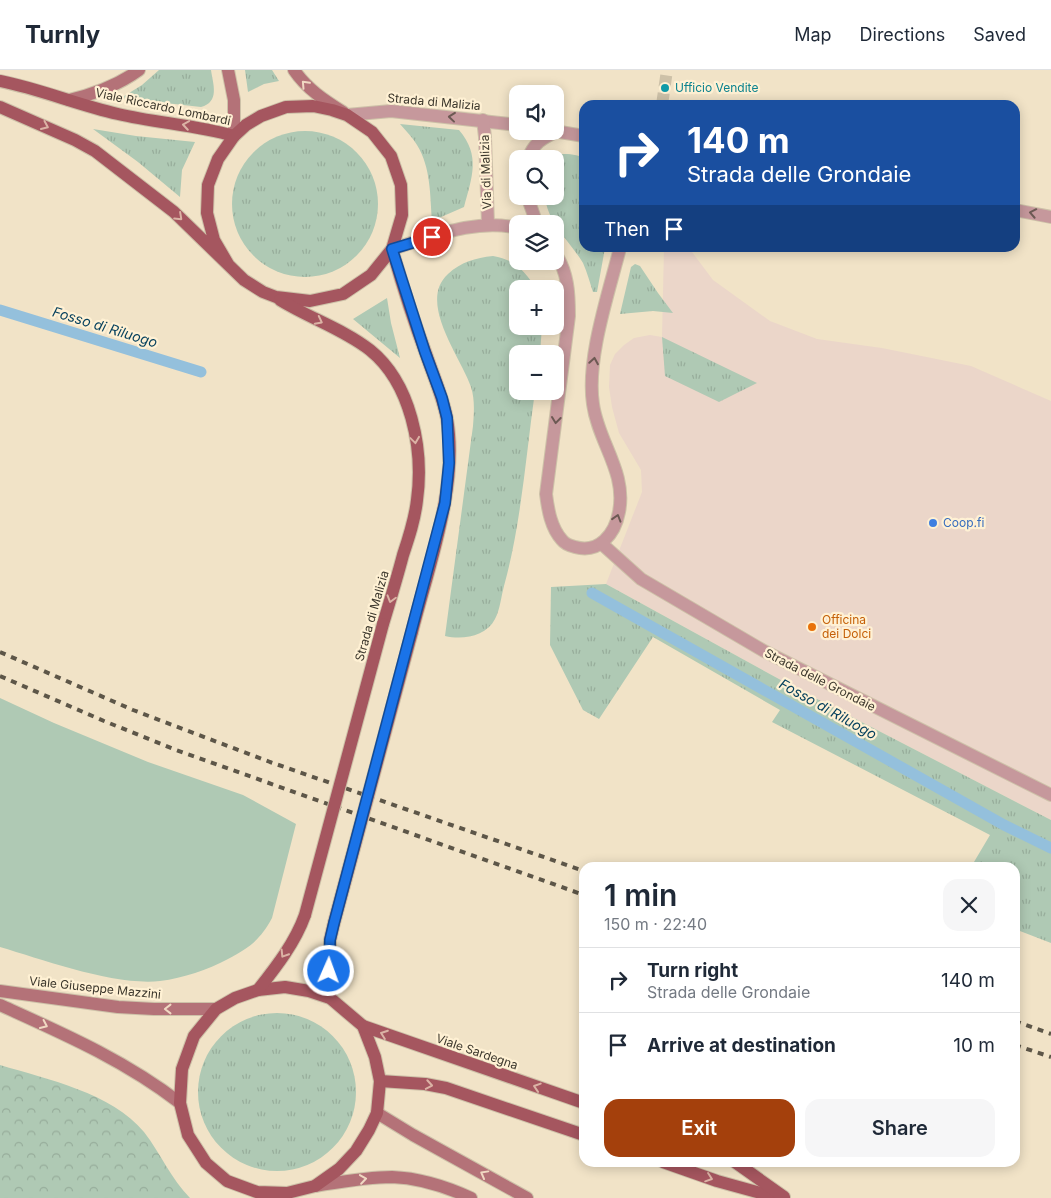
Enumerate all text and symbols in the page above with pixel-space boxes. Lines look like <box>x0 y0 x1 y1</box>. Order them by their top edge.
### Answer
text: Turnly <box>25 20 100 49</box>
text: Map <box>794 24 832 45</box>
text: Directions <box>860 24 945 45</box>
text: Saved <box>973 24 1026 45</box>
one-way arrow <box>302 80 311 89</box>
place label: Ufficio Vendite <box>675 80 758 95</box>
marker: Ufficio Vendite <box>659 82 671 94</box>
street label: Viale Riccardo Lombardi <box>94 85 232 128</box>
map controls <box>509 85 564 400</box>
button: sound <box>509 85 564 140</box>
street label: Strada di Malizia <box>387 90 481 113</box>
one-way arrow <box>447 112 455 123</box>
text: 140 m <box>687 119 790 161</box>
one-way arrow <box>40 120 49 131</box>
icon: right <box>604 120 669 185</box>
one-way arrow <box>182 121 191 131</box>
street label: Via di Malizia <box>477 134 494 210</box>
button: search <box>509 150 564 205</box>
text: Strada delle Grondaie <box>687 161 911 187</box>
one-way arrow <box>1029 209 1037 219</box>
one-way arrow <box>173 211 182 220</box>
button: layers <box>509 215 564 270</box>
icon: arrive <box>660 215 688 243</box>
pin <box>411 216 453 258</box>
text: Then <box>604 218 650 241</box>
icon: arrive <box>418 223 446 251</box>
button: + <box>509 280 564 335</box>
water label: Fosso di Riluogo <box>51 303 160 351</box>
one-way arrow <box>313 315 322 325</box>
button: − <box>509 345 564 400</box>
one-way arrow <box>588 357 598 366</box>
one-way arrow <box>551 417 562 425</box>
one-way arrow <box>410 436 420 444</box>
one-way arrow <box>612 514 622 523</box>
place label: Coop.fi <box>943 515 984 530</box>
marker: Coop.fi <box>927 517 939 529</box>
street label: Strada di Malizia <box>351 569 392 663</box>
one-way arrow <box>386 594 396 602</box>
place label: Officina dei Dolci <box>822 612 871 641</box>
marker: Officina dei Dolci <box>806 621 818 633</box>
street label: Strada delle Grondaie <box>762 645 878 714</box>
water label: Fosso di Riluogo <box>777 675 880 742</box>
text: 1 min <box>604 877 677 913</box>
button: close <box>943 879 995 931</box>
text: 150 m · 22:40 <box>604 914 707 934</box>
position arrow <box>302 944 354 996</box>
one-way arrow <box>281 949 291 958</box>
text: Turn right <box>647 959 738 982</box>
icon: right <box>604 966 632 994</box>
text: 140 m <box>941 969 995 992</box>
street label: Viale Giuseppe Mazzini <box>28 973 162 1002</box>
text: Strada delle Grondaie <box>647 982 810 1002</box>
one-way arrow <box>163 1004 171 1015</box>
one-way arrow <box>39 1019 48 1029</box>
one-way arrow <box>380 1030 389 1040</box>
street label: Viale Sardegna <box>434 1031 520 1073</box>
icon: arrive <box>604 1031 632 1059</box>
text: Arrive at destination <box>647 1034 836 1057</box>
text: 10 m <box>953 1034 995 1057</box>
one-way arrow <box>424 1079 433 1089</box>
one-way arrow <box>534 1083 542 1093</box>
button: Exit <box>604 1099 795 1157</box>
button: Share <box>805 1099 995 1157</box>
one-way arrow <box>481 1170 490 1180</box>
one-way arrow <box>704 1173 712 1183</box>
one-way arrow <box>360 1174 368 1185</box>

